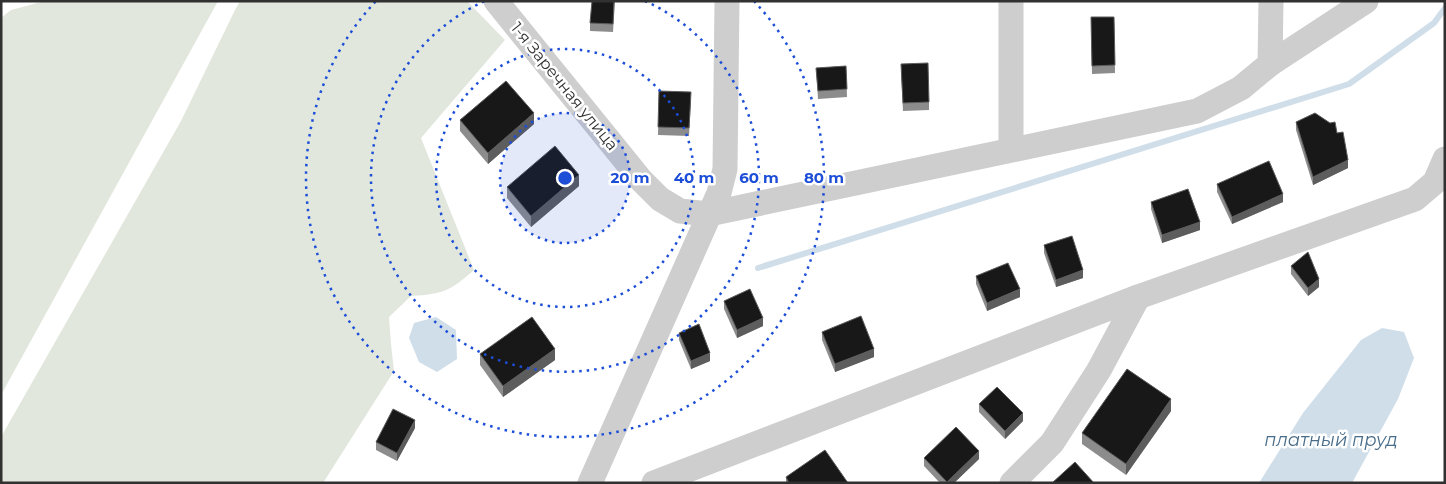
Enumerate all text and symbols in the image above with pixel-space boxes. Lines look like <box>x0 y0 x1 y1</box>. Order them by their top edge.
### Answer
street label: 1-я Заречная улица <box>507 19 622 154</box>
text: 20 m <box>610 168 650 187</box>
text: 40 m <box>674 168 714 187</box>
text: 60 m <box>739 168 779 187</box>
text: 80 m <box>804 168 844 187</box>
centre of rings <box>556 169 574 187</box>
water label: платный пруд <box>1264 429 1398 451</box>

